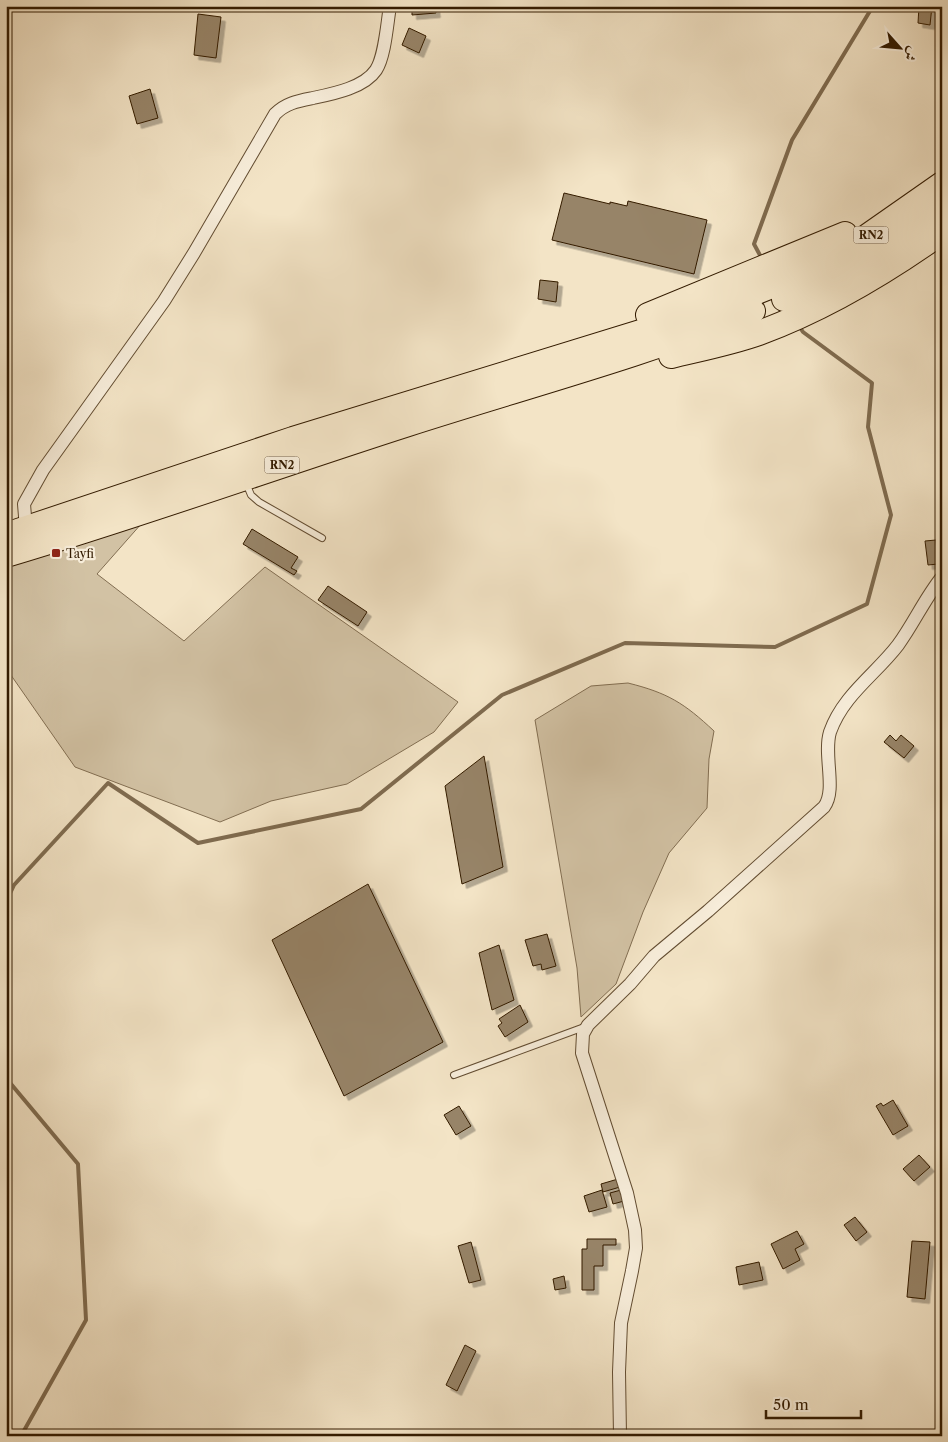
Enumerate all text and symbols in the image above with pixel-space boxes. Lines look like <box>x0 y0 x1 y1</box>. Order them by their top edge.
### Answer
north arrow <box>876 22 926 72</box>
text: ش <box>900 44 923 64</box>
road number: RN2 <box>854 226 888 244</box>
road number: RN2 <box>264 456 300 474</box>
place label: Tayfi <box>66 546 95 561</box>
marker: Tayfi <box>50 547 62 559</box>
scale bar <box>766 1387 860 1419</box>
text: 50 m <box>773 1395 809 1414</box>

